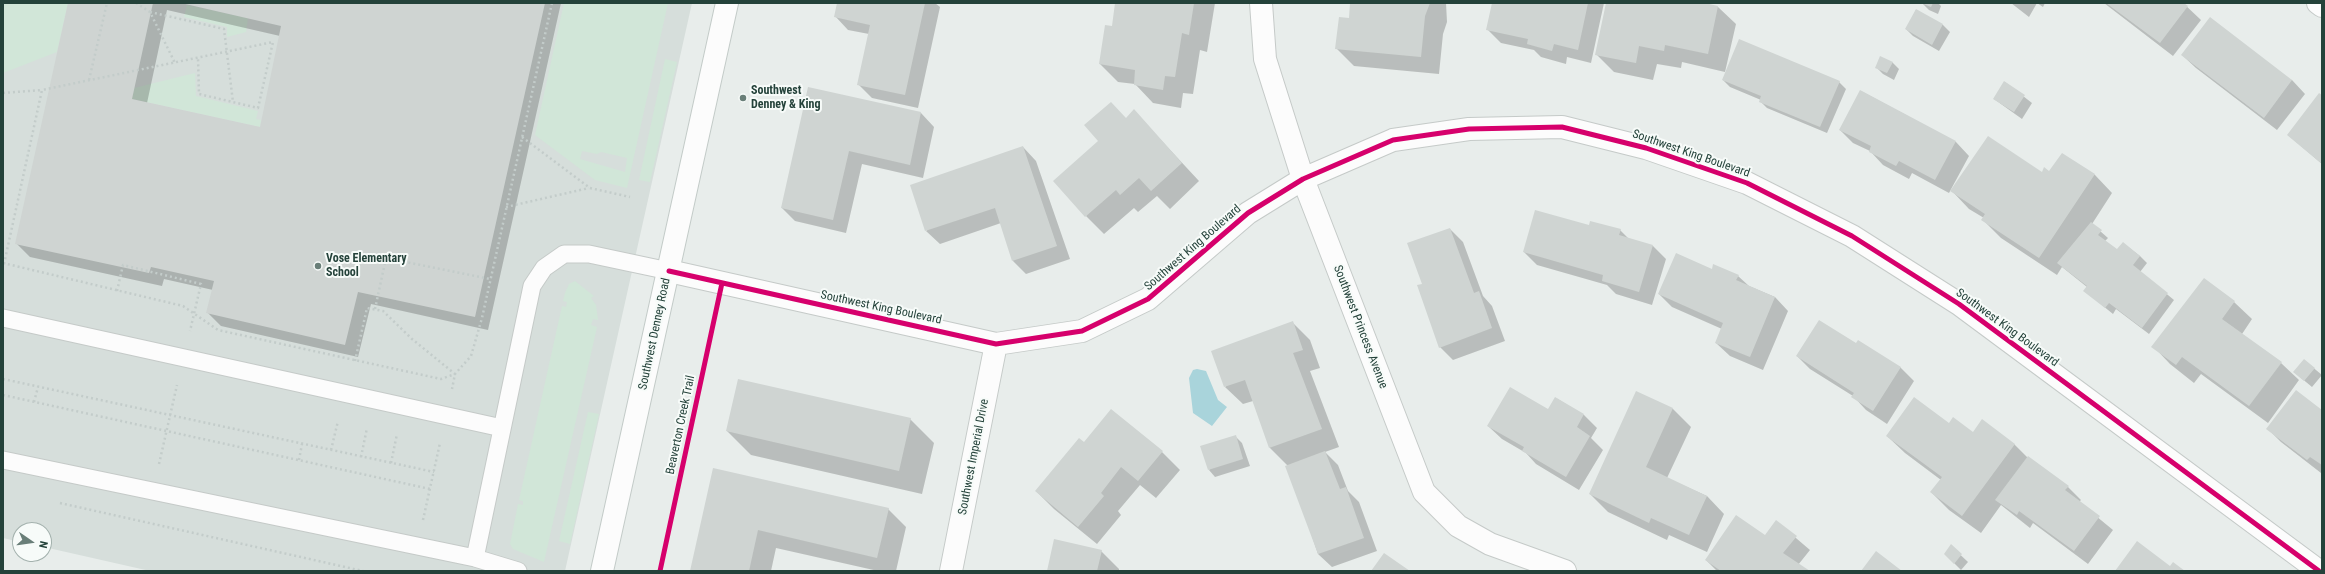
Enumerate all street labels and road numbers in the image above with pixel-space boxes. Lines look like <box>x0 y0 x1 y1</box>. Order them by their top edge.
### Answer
street label: Southwest King Boulevard <box>1630 127 1752 181</box>
street label: Southwest King Boulevard <box>1142 202 1244 294</box>
street label: Southwest Princess Avenue <box>1330 263 1390 391</box>
street label: Southwest Denney Road <box>636 277 674 391</box>
street label: Southwest King Boulevard <box>1953 286 2061 370</box>
street label: Southwest King Boulevard <box>819 288 943 328</box>
street label: Beaverton Creek Trail <box>663 374 699 476</box>
street label: Southwest Imperial Drive <box>956 398 992 516</box>

